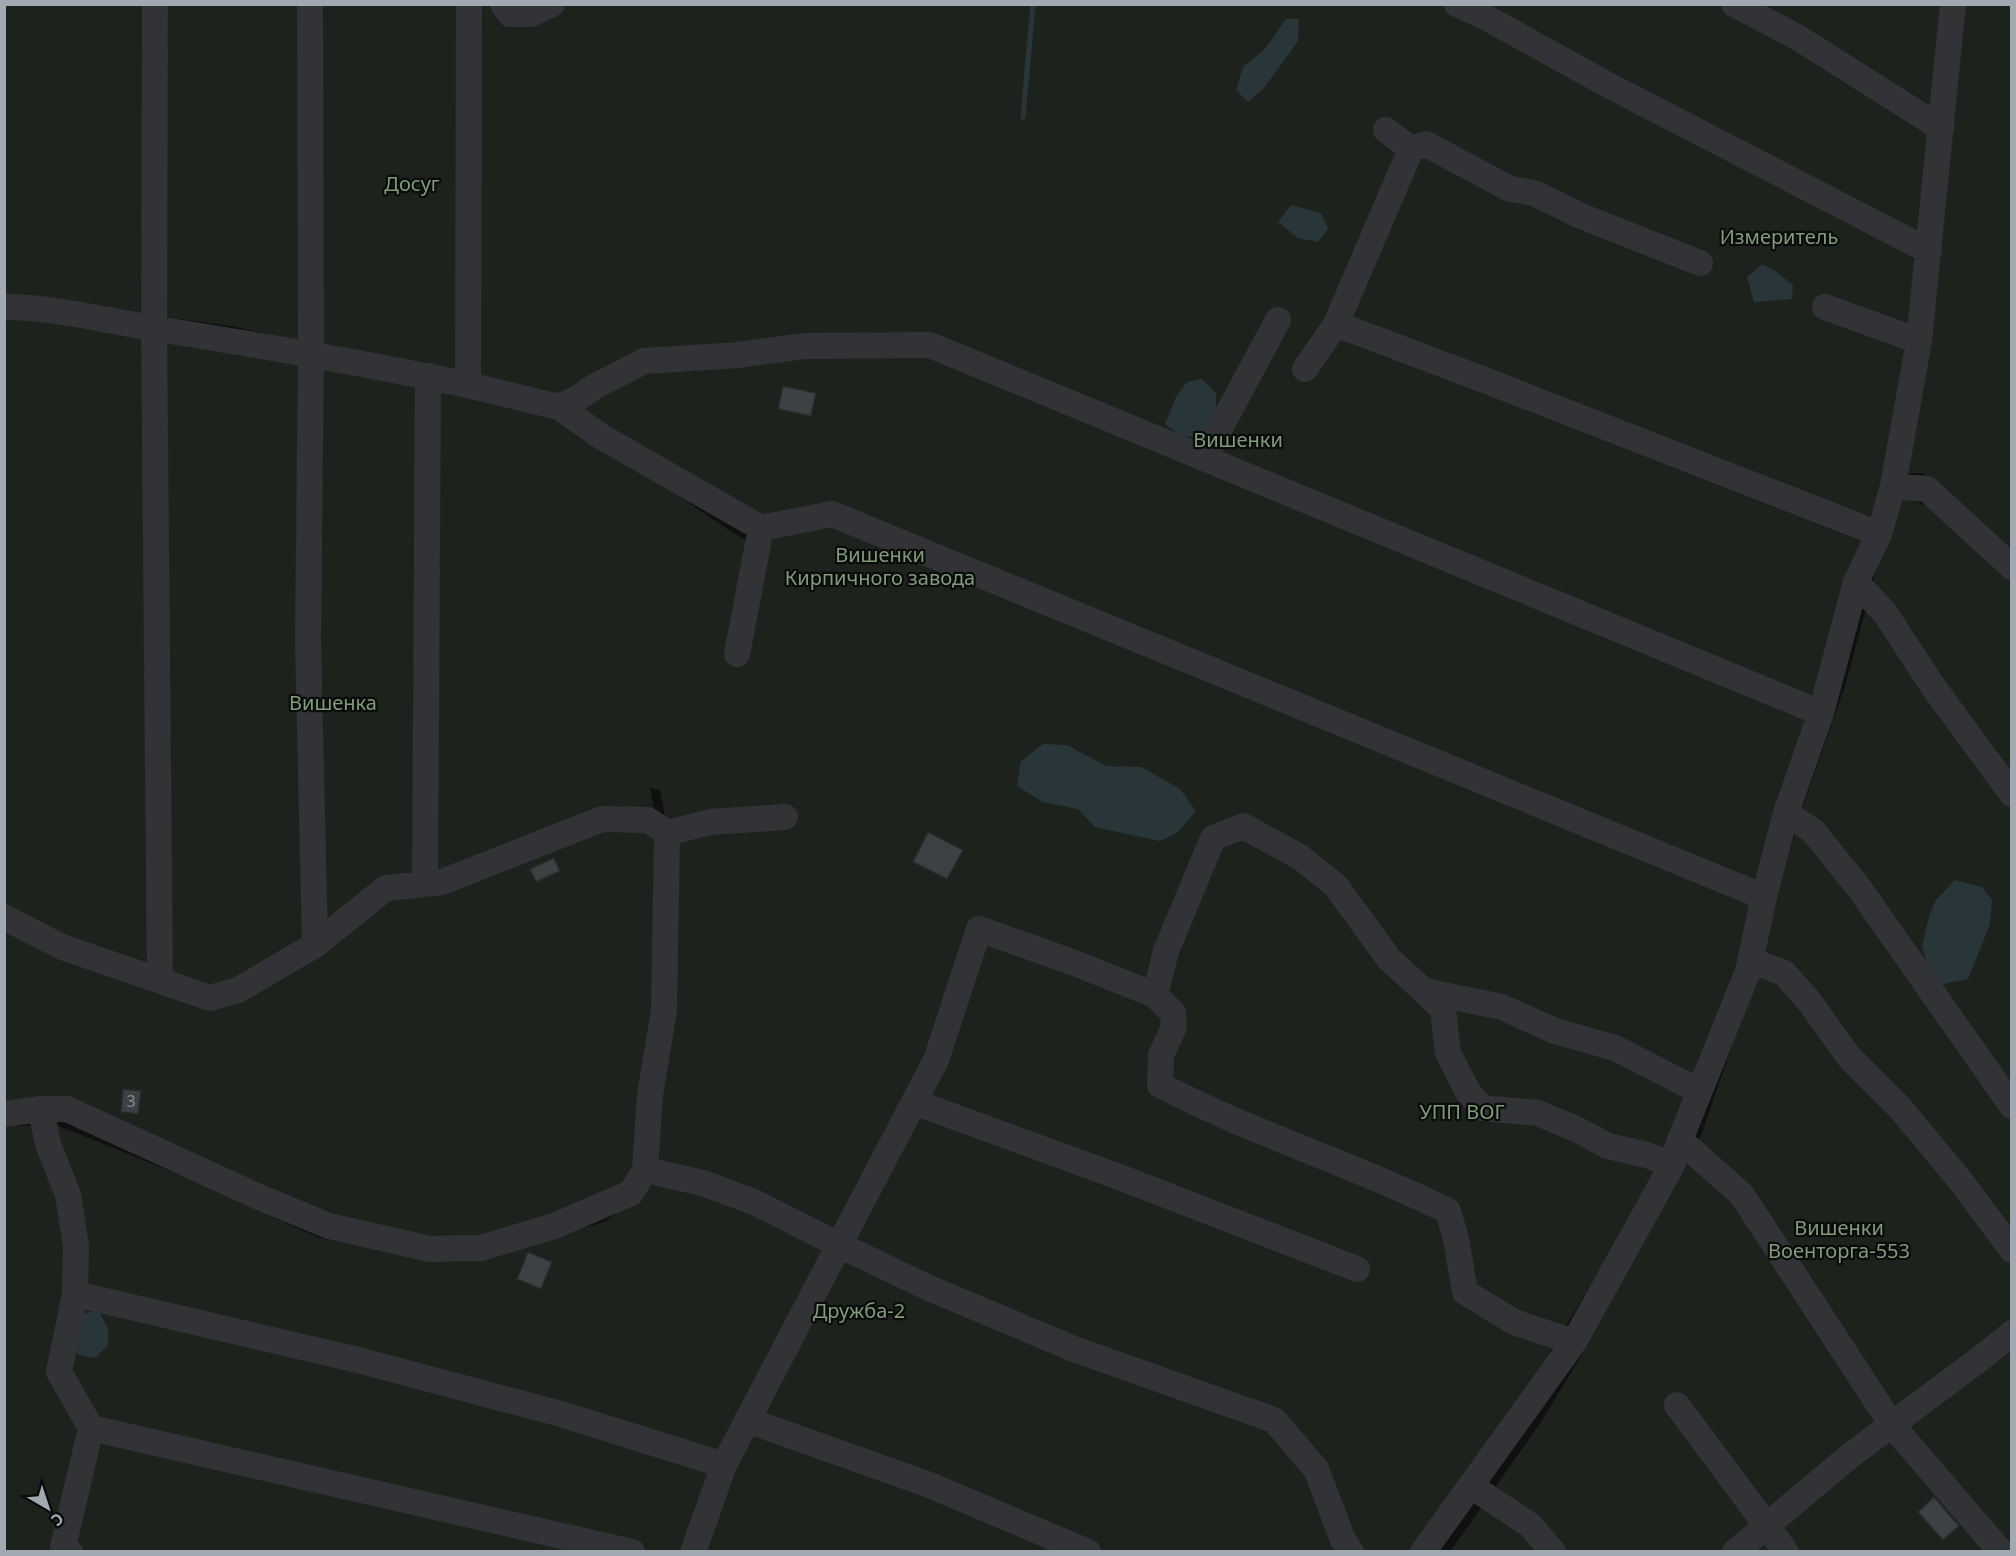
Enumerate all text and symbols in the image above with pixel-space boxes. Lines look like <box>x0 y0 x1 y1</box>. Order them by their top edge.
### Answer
park label: Досуг <box>384 170 440 197</box>
park label: Измеритель <box>1720 223 1838 250</box>
park label: Вишенки <box>1193 426 1283 453</box>
park label: Вишенки Кирпичного завода <box>785 541 975 591</box>
park label: Вишенка <box>289 689 377 716</box>
house number: 3 <box>126 1090 136 1112</box>
park label: УПП ВОГ <box>1419 1098 1505 1125</box>
park label: Вишенки Военторга-553 <box>1768 1214 1910 1264</box>
park label: Дружба-2 <box>813 1297 905 1324</box>
north arrow <box>18 1478 78 1538</box>
text: С <box>47 1508 68 1531</box>

